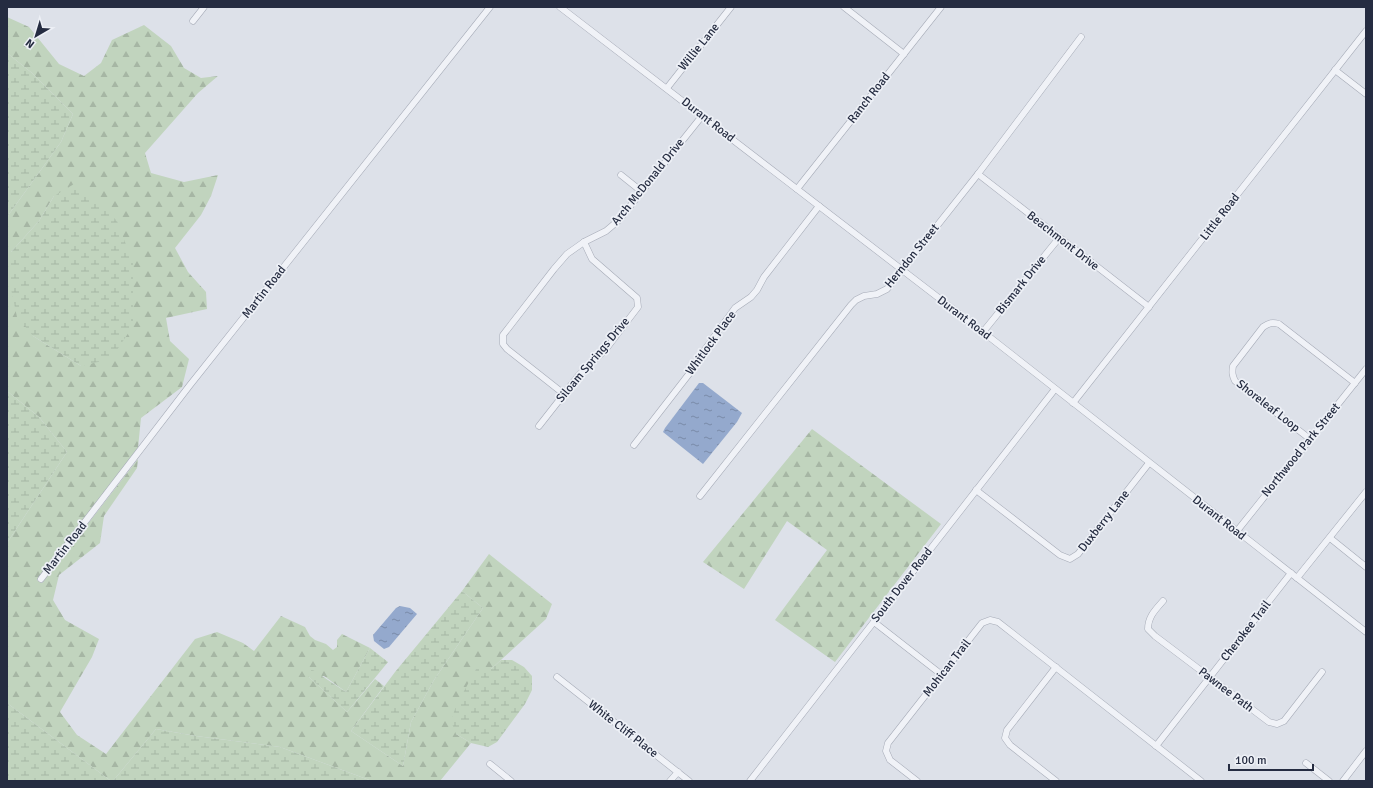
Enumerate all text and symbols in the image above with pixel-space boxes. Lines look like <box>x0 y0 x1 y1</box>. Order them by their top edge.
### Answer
north arrow <box>16 16 56 56</box>
street label: Willie Lane <box>675 20 723 74</box>
text: N <box>23 36 37 51</box>
street label: Ranch Road <box>845 70 893 126</box>
street label: Durant Road <box>678 94 738 146</box>
street label: Arch McDonald Drive <box>608 135 688 229</box>
street label: Little Road <box>1197 191 1243 243</box>
street label: Beachmont Drive <box>1024 208 1102 274</box>
street label: Herndon Street <box>882 221 942 291</box>
street label: Bismark Drive <box>993 253 1049 317</box>
street label: Martin Road <box>239 263 289 321</box>
street label: Durant Road <box>934 293 994 343</box>
street label: Whitlock Place <box>683 308 739 378</box>
street label: Siloam Springs Drive <box>553 314 633 406</box>
street label: Shoreleaf Loop <box>1233 377 1303 435</box>
street label: Northwood Park Street <box>1258 400 1344 500</box>
street label: Duxberry Lane <box>1075 487 1133 555</box>
street label: Durant Road <box>1189 492 1249 544</box>
street label: Martin Road <box>40 519 90 577</box>
street label: South Dover Road <box>868 545 936 625</box>
street label: Cherokee Trail <box>1218 597 1275 664</box>
street label: Mohican Trail <box>920 636 974 700</box>
street label: Pawnee Path <box>1195 664 1257 716</box>
street label: White Cliff Place <box>585 697 661 761</box>
scale bar <box>1229 746 1313 772</box>
text: 100 m <box>1235 753 1267 768</box>

